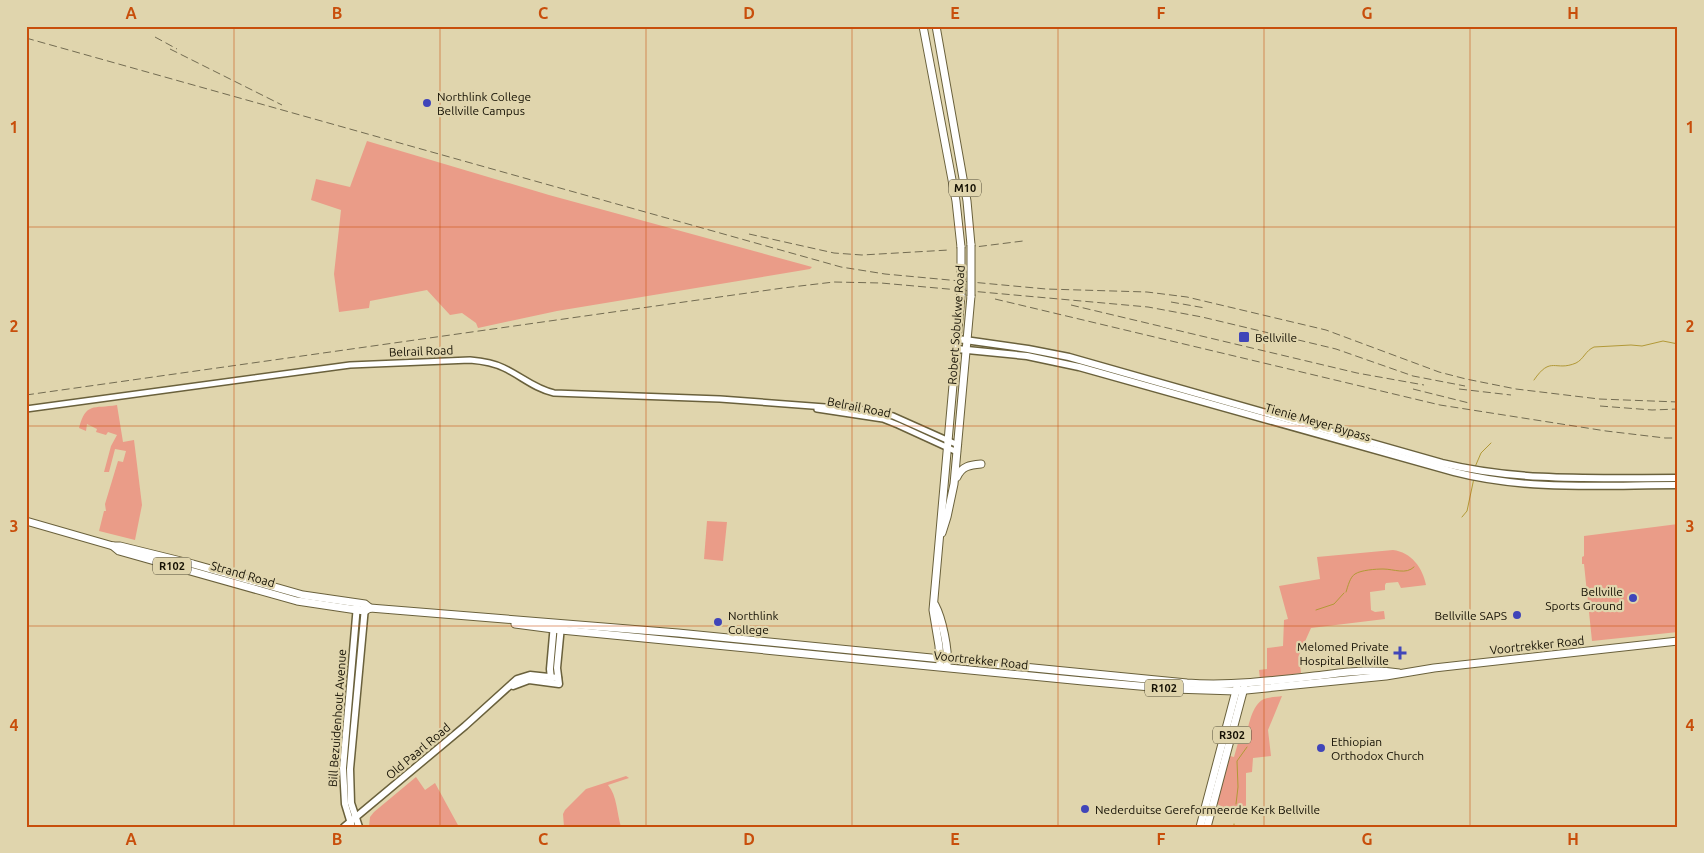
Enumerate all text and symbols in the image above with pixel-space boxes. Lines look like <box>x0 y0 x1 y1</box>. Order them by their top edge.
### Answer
text: A <box>125 4 137 22</box>
text: B <box>332 4 342 22</box>
text: C <box>538 4 548 22</box>
text: D <box>743 4 755 22</box>
text: E <box>950 4 960 22</box>
text: F <box>1157 4 1166 22</box>
text: G <box>1361 4 1373 22</box>
text: H <box>1567 4 1579 22</box>
place label: Northlink College Bellville Campus <box>437 90 531 117</box>
marker: Northlink College Bellville Campus <box>421 97 433 109</box>
text: 1 <box>9 118 19 136</box>
text: 1 <box>1685 118 1695 136</box>
road number: M10 <box>949 180 981 197</box>
street label: Robert Sobukwe Road <box>945 265 967 385</box>
text: 2 <box>9 317 19 335</box>
text: 2 <box>1685 317 1695 335</box>
marker: Bellville <box>1237 330 1251 344</box>
place label: Bellville <box>1255 331 1297 344</box>
street label: Belrail Road <box>389 343 453 359</box>
street label: Belrail Road <box>826 394 892 420</box>
street label: Tienie Meyer Bypass <box>1264 401 1372 443</box>
text: 3 <box>9 517 19 535</box>
text: 3 <box>1685 517 1695 535</box>
road number: R102 <box>153 558 191 574</box>
street label: Strand Road <box>209 559 277 589</box>
place label: Bellville Sports Ground <box>1545 585 1623 612</box>
marker: Bellville Sports Ground <box>1627 592 1639 604</box>
place label: Northlink College <box>728 609 779 636</box>
place label: Bellville SAPS <box>1434 609 1507 622</box>
marker: Bellville SAPS <box>1511 609 1523 621</box>
marker: Northlink College <box>712 616 724 628</box>
street label: Voortrekker Road <box>1489 634 1585 656</box>
place label: Melomed Private Hospital Bellville <box>1297 640 1389 667</box>
marker: Melomed Private Hospital Bellville <box>1393 646 1407 660</box>
street label: Bill Bezuidenhout Avenue <box>326 649 348 787</box>
street label: Voortrekker Road <box>933 649 1029 671</box>
road number: R102 <box>1145 680 1183 696</box>
text: 4 <box>9 716 19 734</box>
text: 4 <box>1685 716 1695 734</box>
street label: Old Paarl Road <box>383 720 453 782</box>
road number: R302 <box>1213 726 1251 744</box>
place label: Ethiopian Orthodox Church <box>1331 735 1424 762</box>
marker: Ethiopian Orthodox Church <box>1315 742 1327 754</box>
marker: Nederduitse Gereformeerde Kerk Bellville <box>1079 803 1091 815</box>
place label: Nederduitse Gereformeerde Kerk Bellville <box>1095 803 1320 816</box>
text: A <box>125 830 137 848</box>
text: B <box>332 830 342 848</box>
text: C <box>538 830 548 848</box>
text: D <box>743 830 755 848</box>
text: E <box>950 830 960 848</box>
text: F <box>1157 830 1166 848</box>
text: G <box>1361 830 1373 848</box>
text: H <box>1567 830 1579 848</box>

